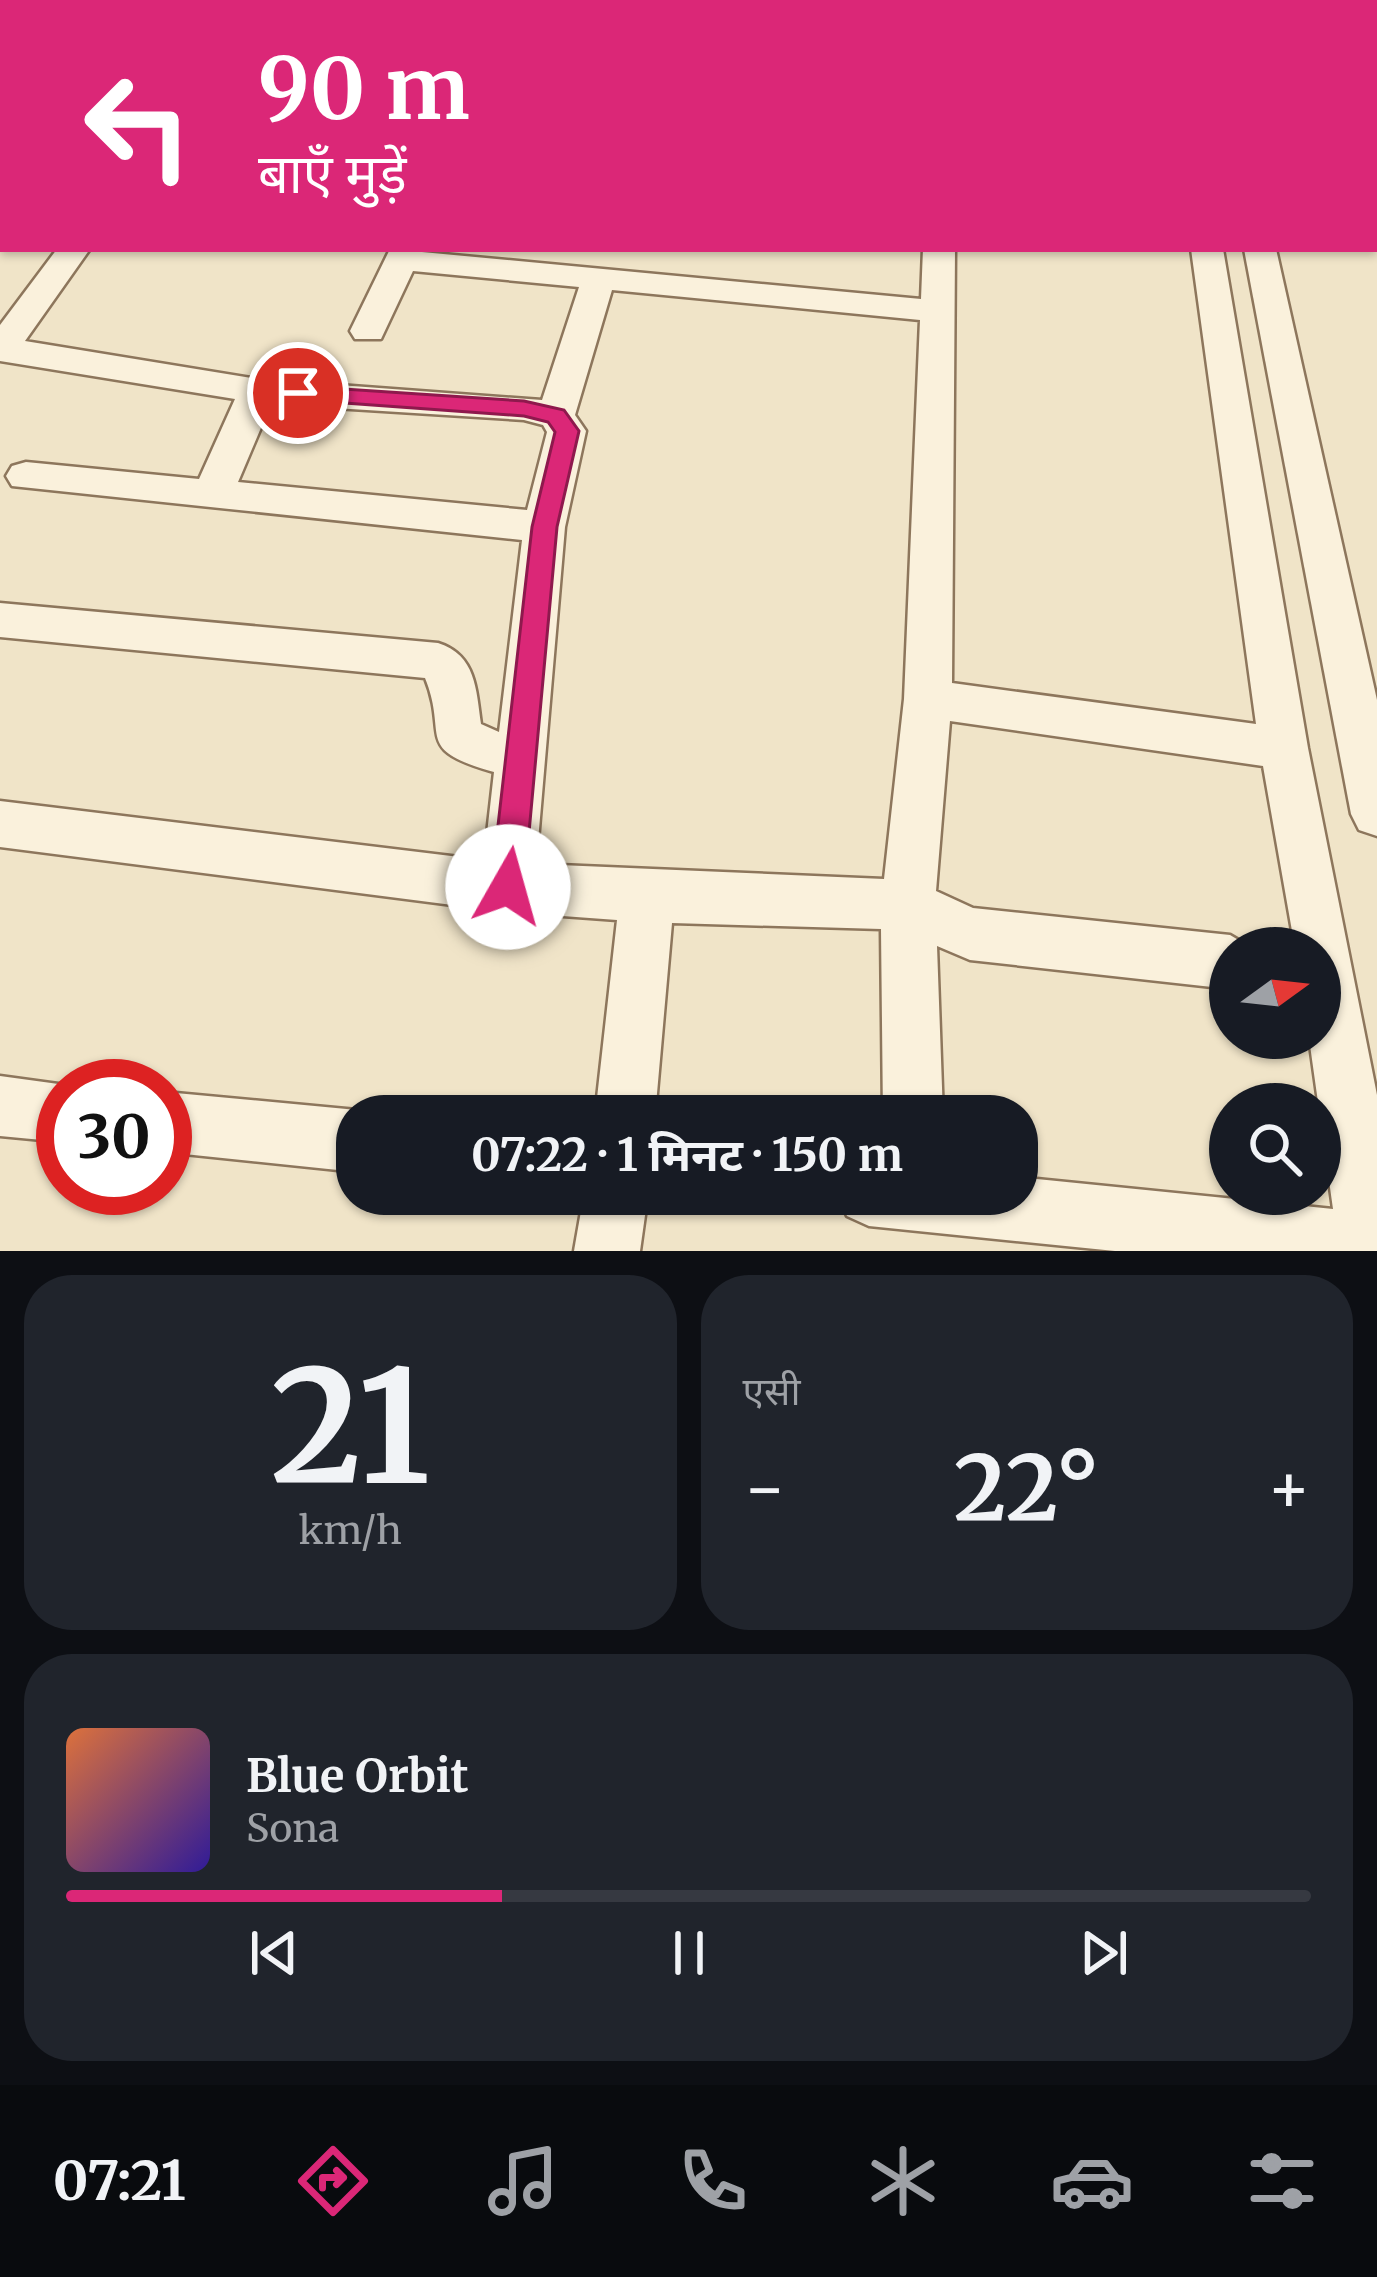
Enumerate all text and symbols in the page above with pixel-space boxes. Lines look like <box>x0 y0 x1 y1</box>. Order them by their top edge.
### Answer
text: 90 m <box>258 36 470 142</box>
icon: left <box>60 48 216 204</box>
text: बाएँ मुड़ें <box>258 140 407 208</box>
pin <box>247 342 349 444</box>
icon: arrive <box>265 360 331 426</box>
position arrow <box>445 824 571 950</box>
north arrow <box>1209 927 1341 1059</box>
map controls <box>1209 927 1341 1215</box>
speed limit sign: 30 <box>36 1059 192 1215</box>
button: search <box>1209 1083 1341 1215</box>
text: 07:22 · 1 मिनट · 150 m <box>471 1127 903 1183</box>
text: 21 <box>270 1329 430 1526</box>
text: एसी <box>743 1367 801 1416</box>
text: 22° <box>954 1431 1100 1545</box>
text: − <box>743 1447 787 1530</box>
text: + <box>1267 1447 1311 1530</box>
text: km/h <box>299 1506 402 1555</box>
text: Blue Orbit <box>246 1748 469 1804</box>
text: Sona <box>246 1804 339 1853</box>
icon: previous <box>241 1920 307 1986</box>
icon: pause <box>656 1920 722 1986</box>
icon: next <box>1071 1920 1137 1986</box>
icon: directions <box>291 2139 375 2223</box>
icon: music <box>481 2139 565 2223</box>
icon: phone <box>671 2139 755 2223</box>
icon: climate <box>861 2139 945 2223</box>
icon: car <box>1050 2139 1134 2223</box>
icon: filters <box>1240 2139 1324 2223</box>
text: 07:21 <box>53 2147 186 2215</box>

